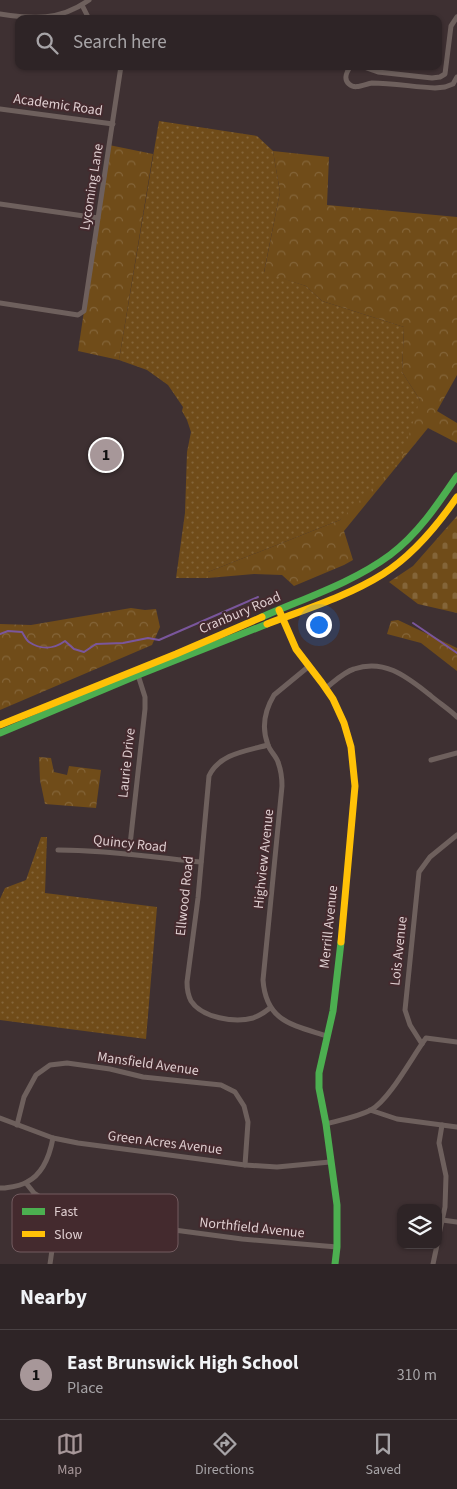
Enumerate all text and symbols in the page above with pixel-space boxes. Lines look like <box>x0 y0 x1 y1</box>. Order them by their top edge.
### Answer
search box <box>15 15 442 70</box>
icon: search <box>33 29 61 57</box>
text: Search here <box>73 29 167 56</box>
street label: Academic Road <box>12 89 104 121</box>
street label: Lycoming Lane <box>75 142 109 232</box>
pin: 1 <box>90 436 122 474</box>
street label: Cranbury Road <box>196 587 284 639</box>
your location <box>306 612 332 638</box>
street label: Laurie Drive <box>113 727 141 799</box>
street label: Highview Avenue <box>249 808 279 910</box>
street label: Quincy Road <box>92 830 168 858</box>
street label: Ellwood Road <box>171 855 199 937</box>
street label: Merrill Avenue <box>315 884 343 970</box>
street label: Lois Avenue <box>385 915 413 987</box>
street label: Mansfield Avenue <box>96 1047 200 1081</box>
street label: Green Acres Avenue <box>107 1126 223 1160</box>
legend <box>12 1194 178 1252</box>
text: Fast <box>54 1202 78 1222</box>
map controls <box>397 1204 442 1249</box>
button: layers <box>397 1204 442 1249</box>
street label: Northfield Avenue <box>198 1213 306 1243</box>
text: Slow <box>54 1225 83 1245</box>
text: Nearby <box>20 1282 87 1312</box>
text: East Brunswick High School <box>67 1350 298 1377</box>
text: 1 <box>32 1364 40 1386</box>
text: 310 m <box>397 1364 437 1386</box>
text: Place <box>67 1377 103 1399</box>
tab: Map <box>56 1430 84 1480</box>
tab: Directions <box>195 1430 254 1480</box>
tab: Saved <box>366 1430 401 1480</box>

